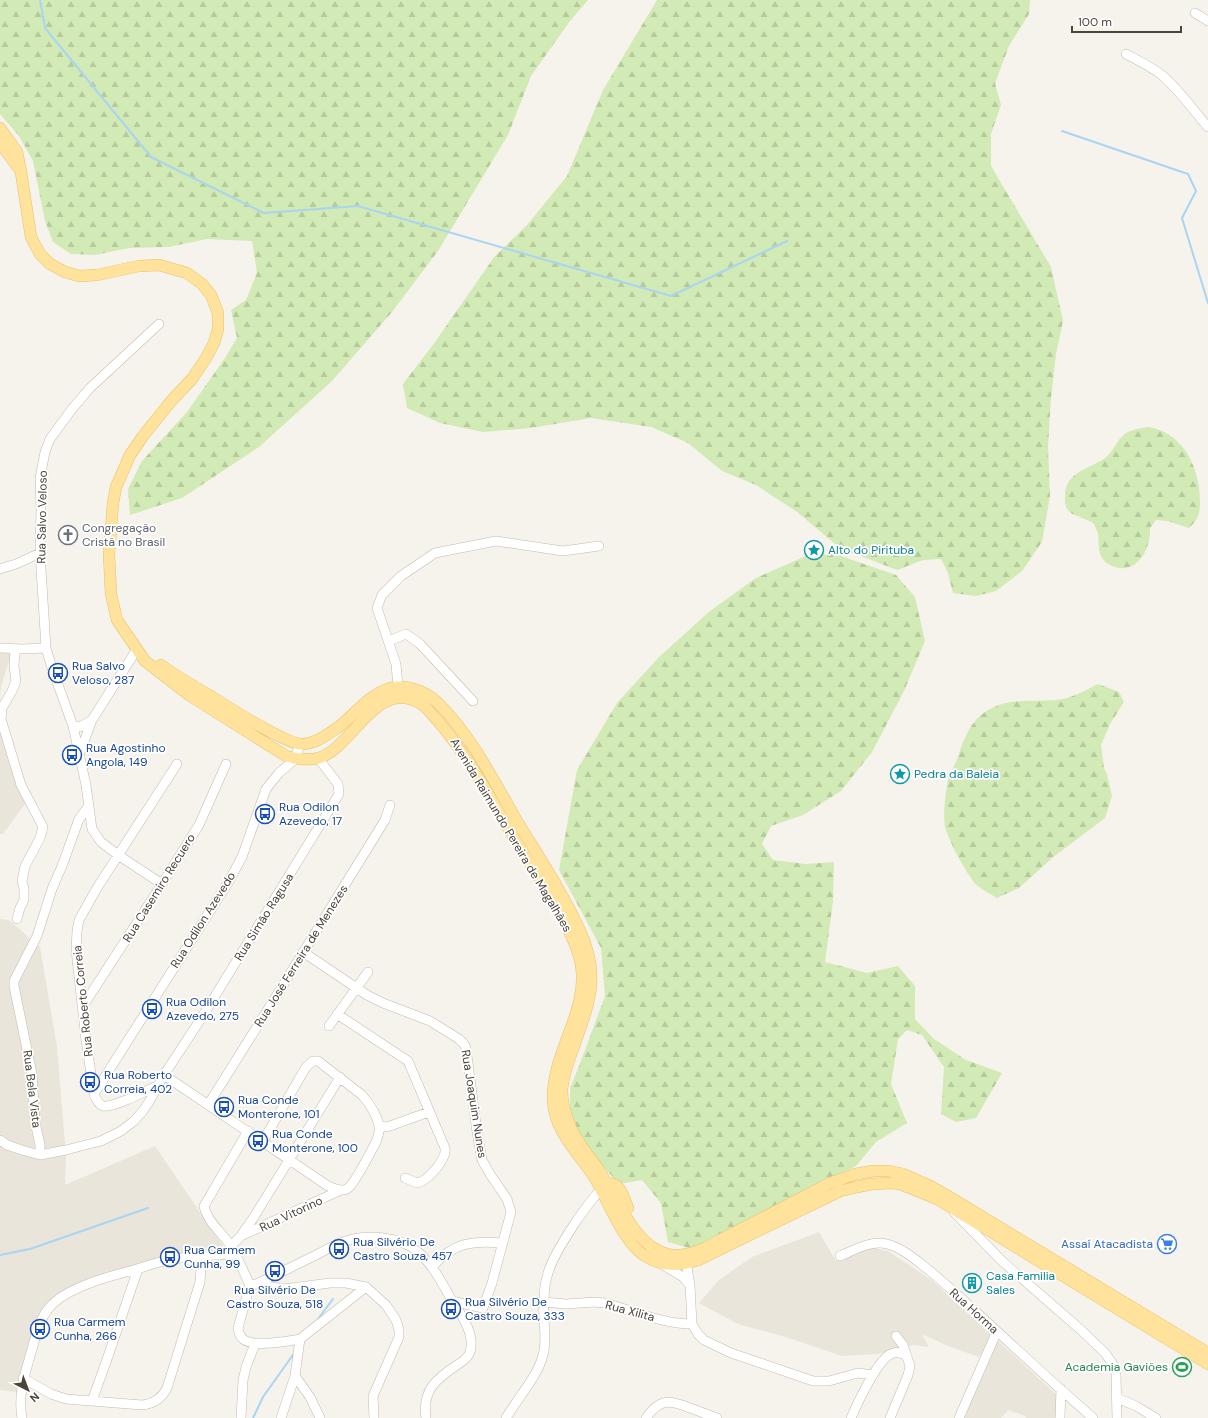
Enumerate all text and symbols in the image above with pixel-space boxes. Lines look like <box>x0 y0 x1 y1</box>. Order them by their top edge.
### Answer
scale bar <box>1072 8 1181 34</box>
text: 100 m <box>1078 14 1112 30</box>
street label: Rua Salvo Veloso <box>33 470 51 564</box>
place label: Congregação Cristã no Brasil <box>82 520 165 550</box>
church icon: Congregação Cristã no Brasil <box>57 524 79 546</box>
place icon: Alto do Pirituba <box>803 539 825 561</box>
place label: Alto do Pirituba <box>828 542 914 558</box>
place label: Rua Salvo Veloso, 287 <box>72 658 134 688</box>
bus stop icon: Rua Salvo Veloso, 287 <box>47 662 69 684</box>
street label: Avenida Raimundo Pereira de Magalhães <box>447 735 575 935</box>
place label: Rua Agostinho Angola, 149 <box>86 740 166 770</box>
bus stop icon: Rua Agostinho Angola, 149 <box>61 744 83 766</box>
place icon: Pedra da Baleia <box>889 763 911 785</box>
place label: Pedra da Baleia <box>914 766 999 782</box>
place label: Rua Odilon Azevedo, 17 <box>279 799 342 829</box>
bus stop icon: Rua Odilon Azevedo, 17 <box>254 803 276 825</box>
street label: Rua Casemiro Recuero <box>119 831 199 945</box>
street label: Rua Odilon Azevedo <box>167 869 239 971</box>
street label: Rua Simão Ragusa <box>231 870 297 964</box>
street label: Rua José Ferreira de Menezes <box>251 882 351 1030</box>
street label: Rua Roberto Correia <box>69 945 97 1057</box>
place label: Rua Odilon Azevedo, 275 <box>166 994 239 1024</box>
bus stop icon: Rua Odilon Azevedo, 275 <box>141 998 163 1020</box>
street label: Rua Bela Vista <box>19 1049 45 1129</box>
street label: Rua Joaquim Nunes <box>458 1049 490 1159</box>
place label: Rua Roberto Correia, 402 <box>104 1067 172 1097</box>
bus stop icon: Rua Roberto Correia, 402 <box>79 1071 101 1093</box>
place label: Rua Conde Monterone, 101 <box>238 1092 320 1122</box>
bus stop icon: Rua Conde Monterone, 101 <box>213 1096 235 1118</box>
place label: Rua Conde Monterone, 100 <box>272 1126 358 1156</box>
bus stop icon: Rua Conde Monterone, 100 <box>247 1130 269 1152</box>
street label: Rua Vitorino <box>257 1192 325 1236</box>
supermarket icon: Assaí Atacadista <box>1156 1233 1178 1255</box>
place label: Rua Silvério De Castro Souza, 457 <box>353 1234 452 1264</box>
place label: Assaí Atacadista <box>1061 1236 1153 1252</box>
bus stop icon: Rua Silvério De Castro Souza, 457 <box>328 1238 350 1260</box>
place label: Rua Carmem Cunha, 99 <box>184 1242 256 1272</box>
bus stop icon: Rua Carmem Cunha, 99 <box>159 1246 181 1268</box>
bus stop icon: Rua Silvério De Castro Souza, 518 <box>264 1260 286 1282</box>
place label: Casa Familia Sales <box>986 1268 1055 1298</box>
building icon: Casa Familia Sales <box>961 1272 983 1294</box>
place label: Rua Silvério De Castro Souza, 518 <box>227 1282 323 1312</box>
street label: Rua Horma <box>946 1285 1002 1337</box>
place label: Rua Silvério De Castro Souza, 333 <box>465 1294 565 1324</box>
street label: Rua Xilita <box>603 1297 657 1325</box>
bus stop icon: Rua Silvério De Castro Souza, 333 <box>440 1298 462 1320</box>
place label: Rua Carmem Cunha, 266 <box>54 1314 126 1344</box>
bus stop icon: Rua Carmem Cunha, 266 <box>29 1318 51 1340</box>
sports icon: Academia Gaviões <box>1171 1356 1193 1378</box>
place label: Academia Gaviões <box>1065 1359 1168 1375</box>
north arrow <box>8 1370 48 1410</box>
text: N <box>27 1390 42 1405</box>

